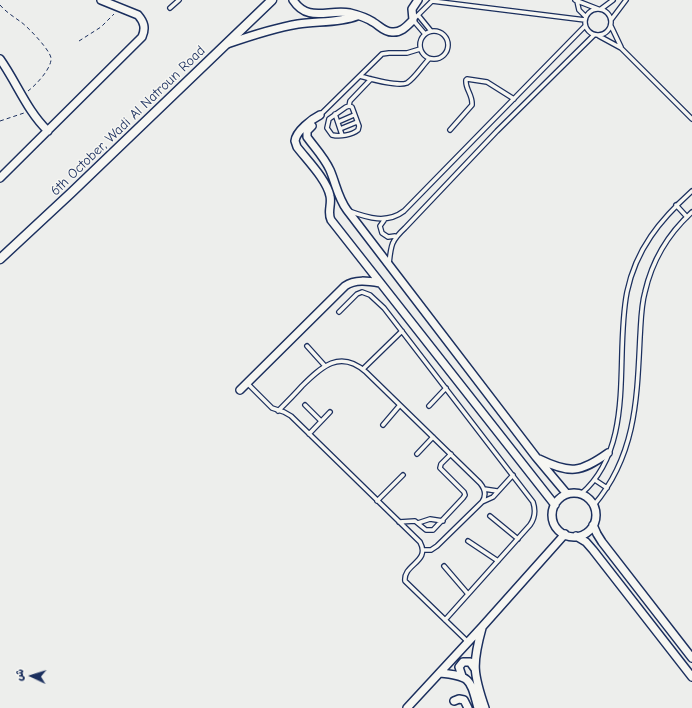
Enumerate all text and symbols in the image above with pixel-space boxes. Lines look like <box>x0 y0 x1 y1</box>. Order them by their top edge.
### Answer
street label: 6th October, Wadi Al Natroun Road <box>47 42 209 200</box>
north arrow <box>12 656 52 696</box>
text: ش <box>13 669 26 682</box>

